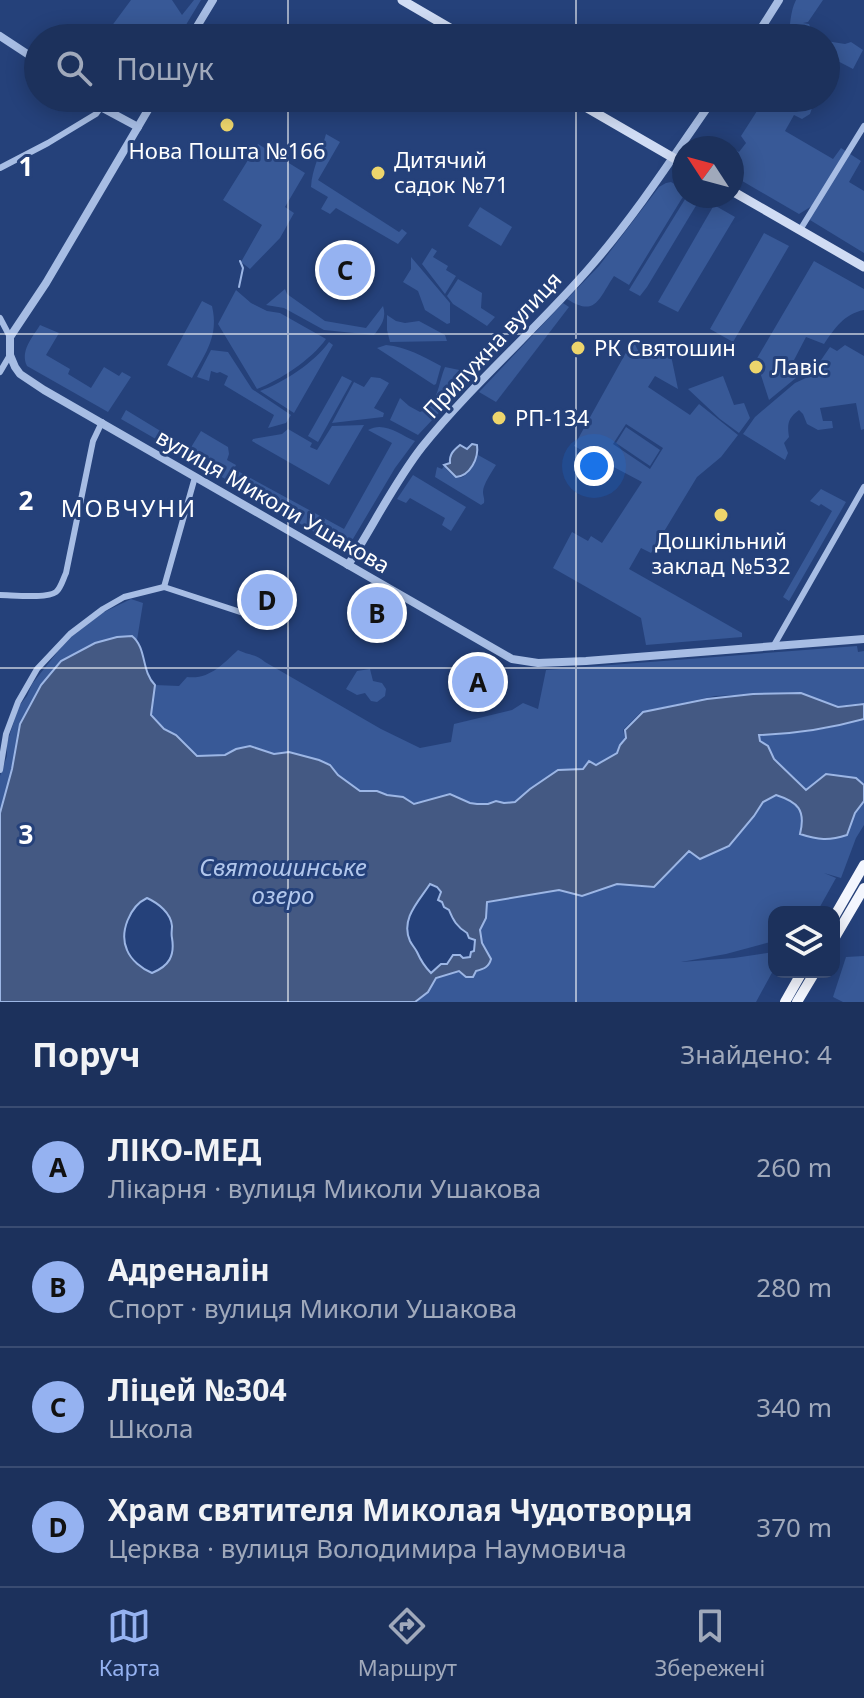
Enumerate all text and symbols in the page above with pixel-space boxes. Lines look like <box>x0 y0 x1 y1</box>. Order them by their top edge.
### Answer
search box <box>24 24 840 112</box>
icon: search <box>52 46 96 90</box>
text: Пошук <box>116 48 214 89</box>
marker: Нова Пошта №166 <box>218 116 236 134</box>
place label: Нова Пошта №166 <box>128 135 326 165</box>
north arrow <box>672 136 744 208</box>
place label: Дитячий садок №71 <box>394 144 509 199</box>
text: 1 <box>19 148 33 184</box>
marker: Дитячий садок №71 <box>369 164 387 182</box>
pin: C <box>319 240 371 300</box>
street label: Прилужна вулиця <box>415 264 567 424</box>
place label: РК Святошин <box>594 332 736 362</box>
marker: РК Святошин <box>569 339 587 357</box>
place label: Лавіс <box>772 351 829 381</box>
marker: Лавіс <box>747 358 765 376</box>
place label: РП-134 <box>515 402 590 432</box>
marker: РП-134 <box>490 409 508 427</box>
street label: вулиця Миколи Ушакова <box>151 421 396 579</box>
your location <box>574 446 614 486</box>
text: 2 <box>19 482 34 518</box>
district label: МОВЧУНИ <box>61 491 197 524</box>
marker: Дошкільний заклад №532 <box>712 506 730 524</box>
place label: Дошкільний заклад №532 <box>651 525 791 580</box>
pin: D <box>241 570 293 630</box>
pin: B <box>351 583 403 643</box>
pin: A <box>452 652 504 712</box>
text: 3 <box>19 816 33 852</box>
water label: Святошинське озеро <box>199 850 367 911</box>
map controls <box>768 906 840 978</box>
button: layers <box>768 906 840 978</box>
text: Поруч <box>32 1031 141 1077</box>
text: Знайдено: 4 <box>680 1036 832 1072</box>
text: ЛІКО-МЕД <box>108 1129 261 1170</box>
text: A <box>49 1149 67 1185</box>
text: 260 m <box>756 1149 832 1185</box>
text: Лікарня · вулиця Миколи Ушакова <box>108 1170 541 1206</box>
text: Адреналін <box>108 1249 270 1290</box>
text: B <box>49 1269 67 1305</box>
text: 280 m <box>756 1269 832 1305</box>
text: Спорт · вулиця Миколи Ушакова <box>108 1290 517 1326</box>
text: Ліцей №304 <box>108 1369 287 1410</box>
text: C <box>50 1389 66 1425</box>
text: 340 m <box>756 1389 832 1425</box>
text: Школа <box>108 1410 193 1446</box>
text: Храм святителя Миколая Чудотворця <box>108 1489 693 1530</box>
text: D <box>48 1509 68 1545</box>
text: 370 m <box>756 1509 832 1545</box>
text: Церква · вулиця Володимира Наумовича <box>108 1530 627 1566</box>
tab: Карта <box>99 1604 160 1682</box>
tab: Маршрут <box>358 1604 457 1682</box>
tab: Збережені <box>655 1604 765 1682</box>

